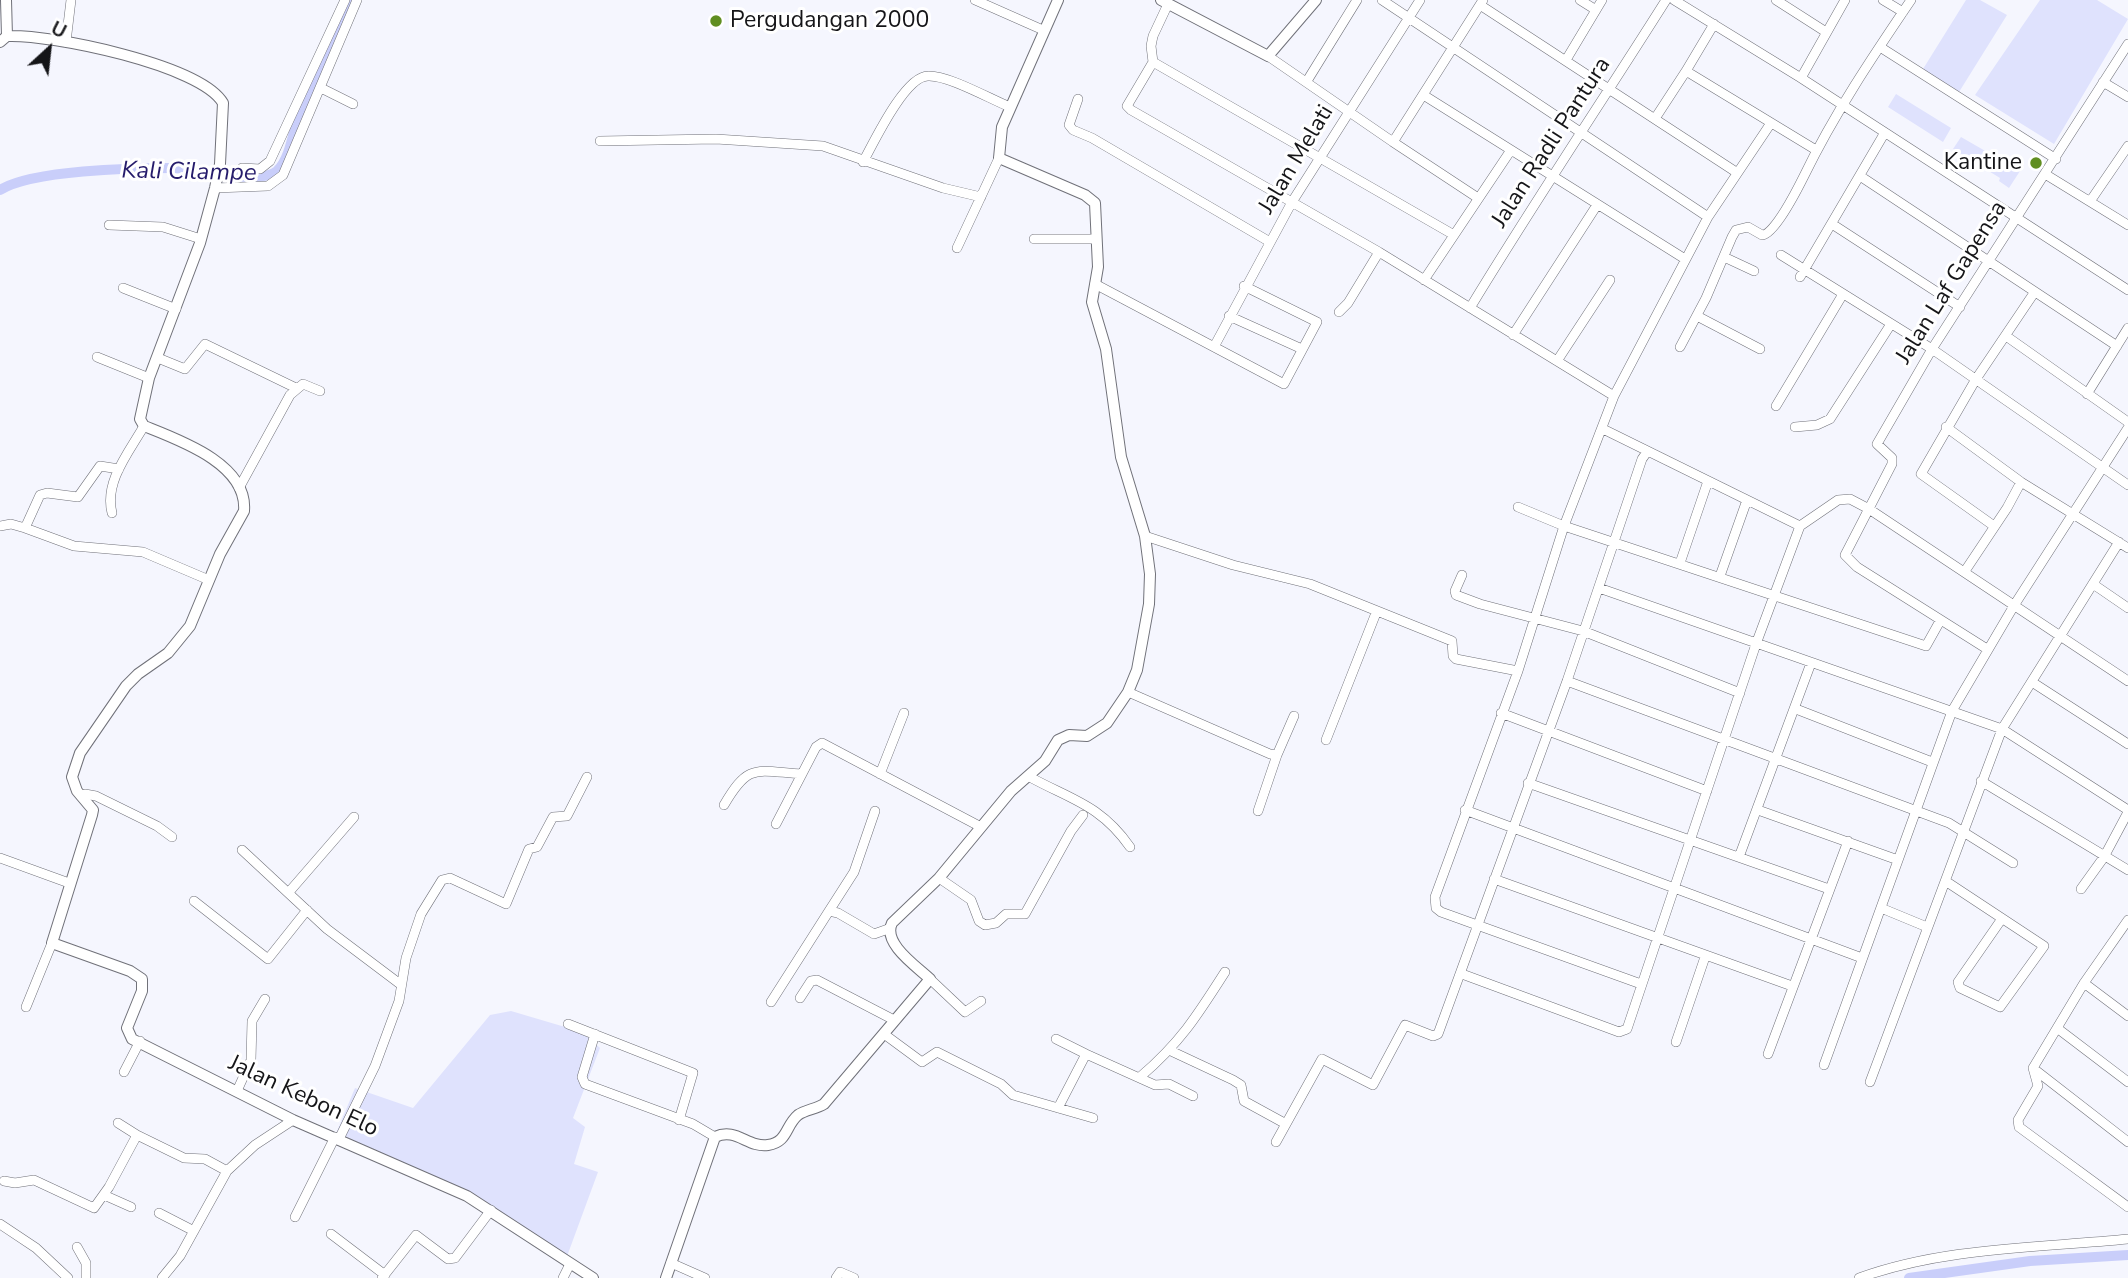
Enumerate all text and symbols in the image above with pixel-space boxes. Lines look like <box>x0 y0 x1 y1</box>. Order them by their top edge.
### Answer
place label: Pergudangan 2000 <box>730 7 929 35</box>
marker: Pergudangan 2000 <box>708 13 724 29</box>
north arrow <box>14 14 84 84</box>
text: U <box>46 16 71 45</box>
street label: Jalan Radli Pantura <box>1487 53 1617 233</box>
street label: Jalan Melati <box>1254 101 1340 219</box>
place label: Kantine <box>1944 149 2022 177</box>
marker: Kantine <box>2028 155 2044 171</box>
water label: Kali Cilampe <box>121 157 257 189</box>
street label: Jalan Laf Gapensa <box>1891 197 2013 369</box>
street label: Jalan Kebon Elo <box>224 1050 382 1144</box>

